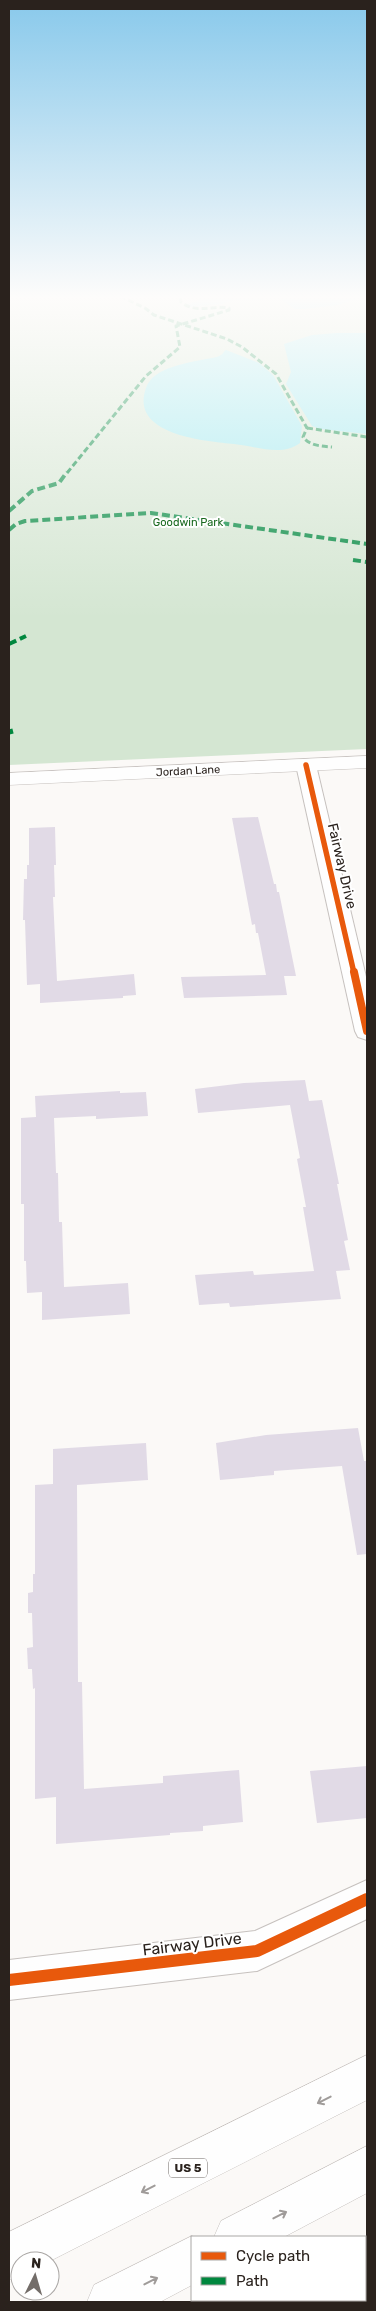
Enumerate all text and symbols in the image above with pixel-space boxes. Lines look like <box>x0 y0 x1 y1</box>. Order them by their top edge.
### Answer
park label: Goodwin Park <box>153 516 224 529</box>
street label: Jordan Lane <box>155 763 221 779</box>
street label: Fairway Drive <box>324 822 360 911</box>
street label: Fairway Drive <box>141 1928 243 1960</box>
one-way arrow <box>317 2096 332 2105</box>
road number: US 5 <box>169 2158 207 2178</box>
one-way arrow <box>140 2184 155 2194</box>
one-way arrow <box>272 2210 287 2219</box>
legend <box>191 2236 366 2301</box>
text: Cycle path <box>236 2247 310 2265</box>
north arrow <box>10 2251 60 2301</box>
text: N <box>30 2255 42 2272</box>
text: Path <box>236 2272 269 2290</box>
one-way arrow <box>144 2276 159 2286</box>

